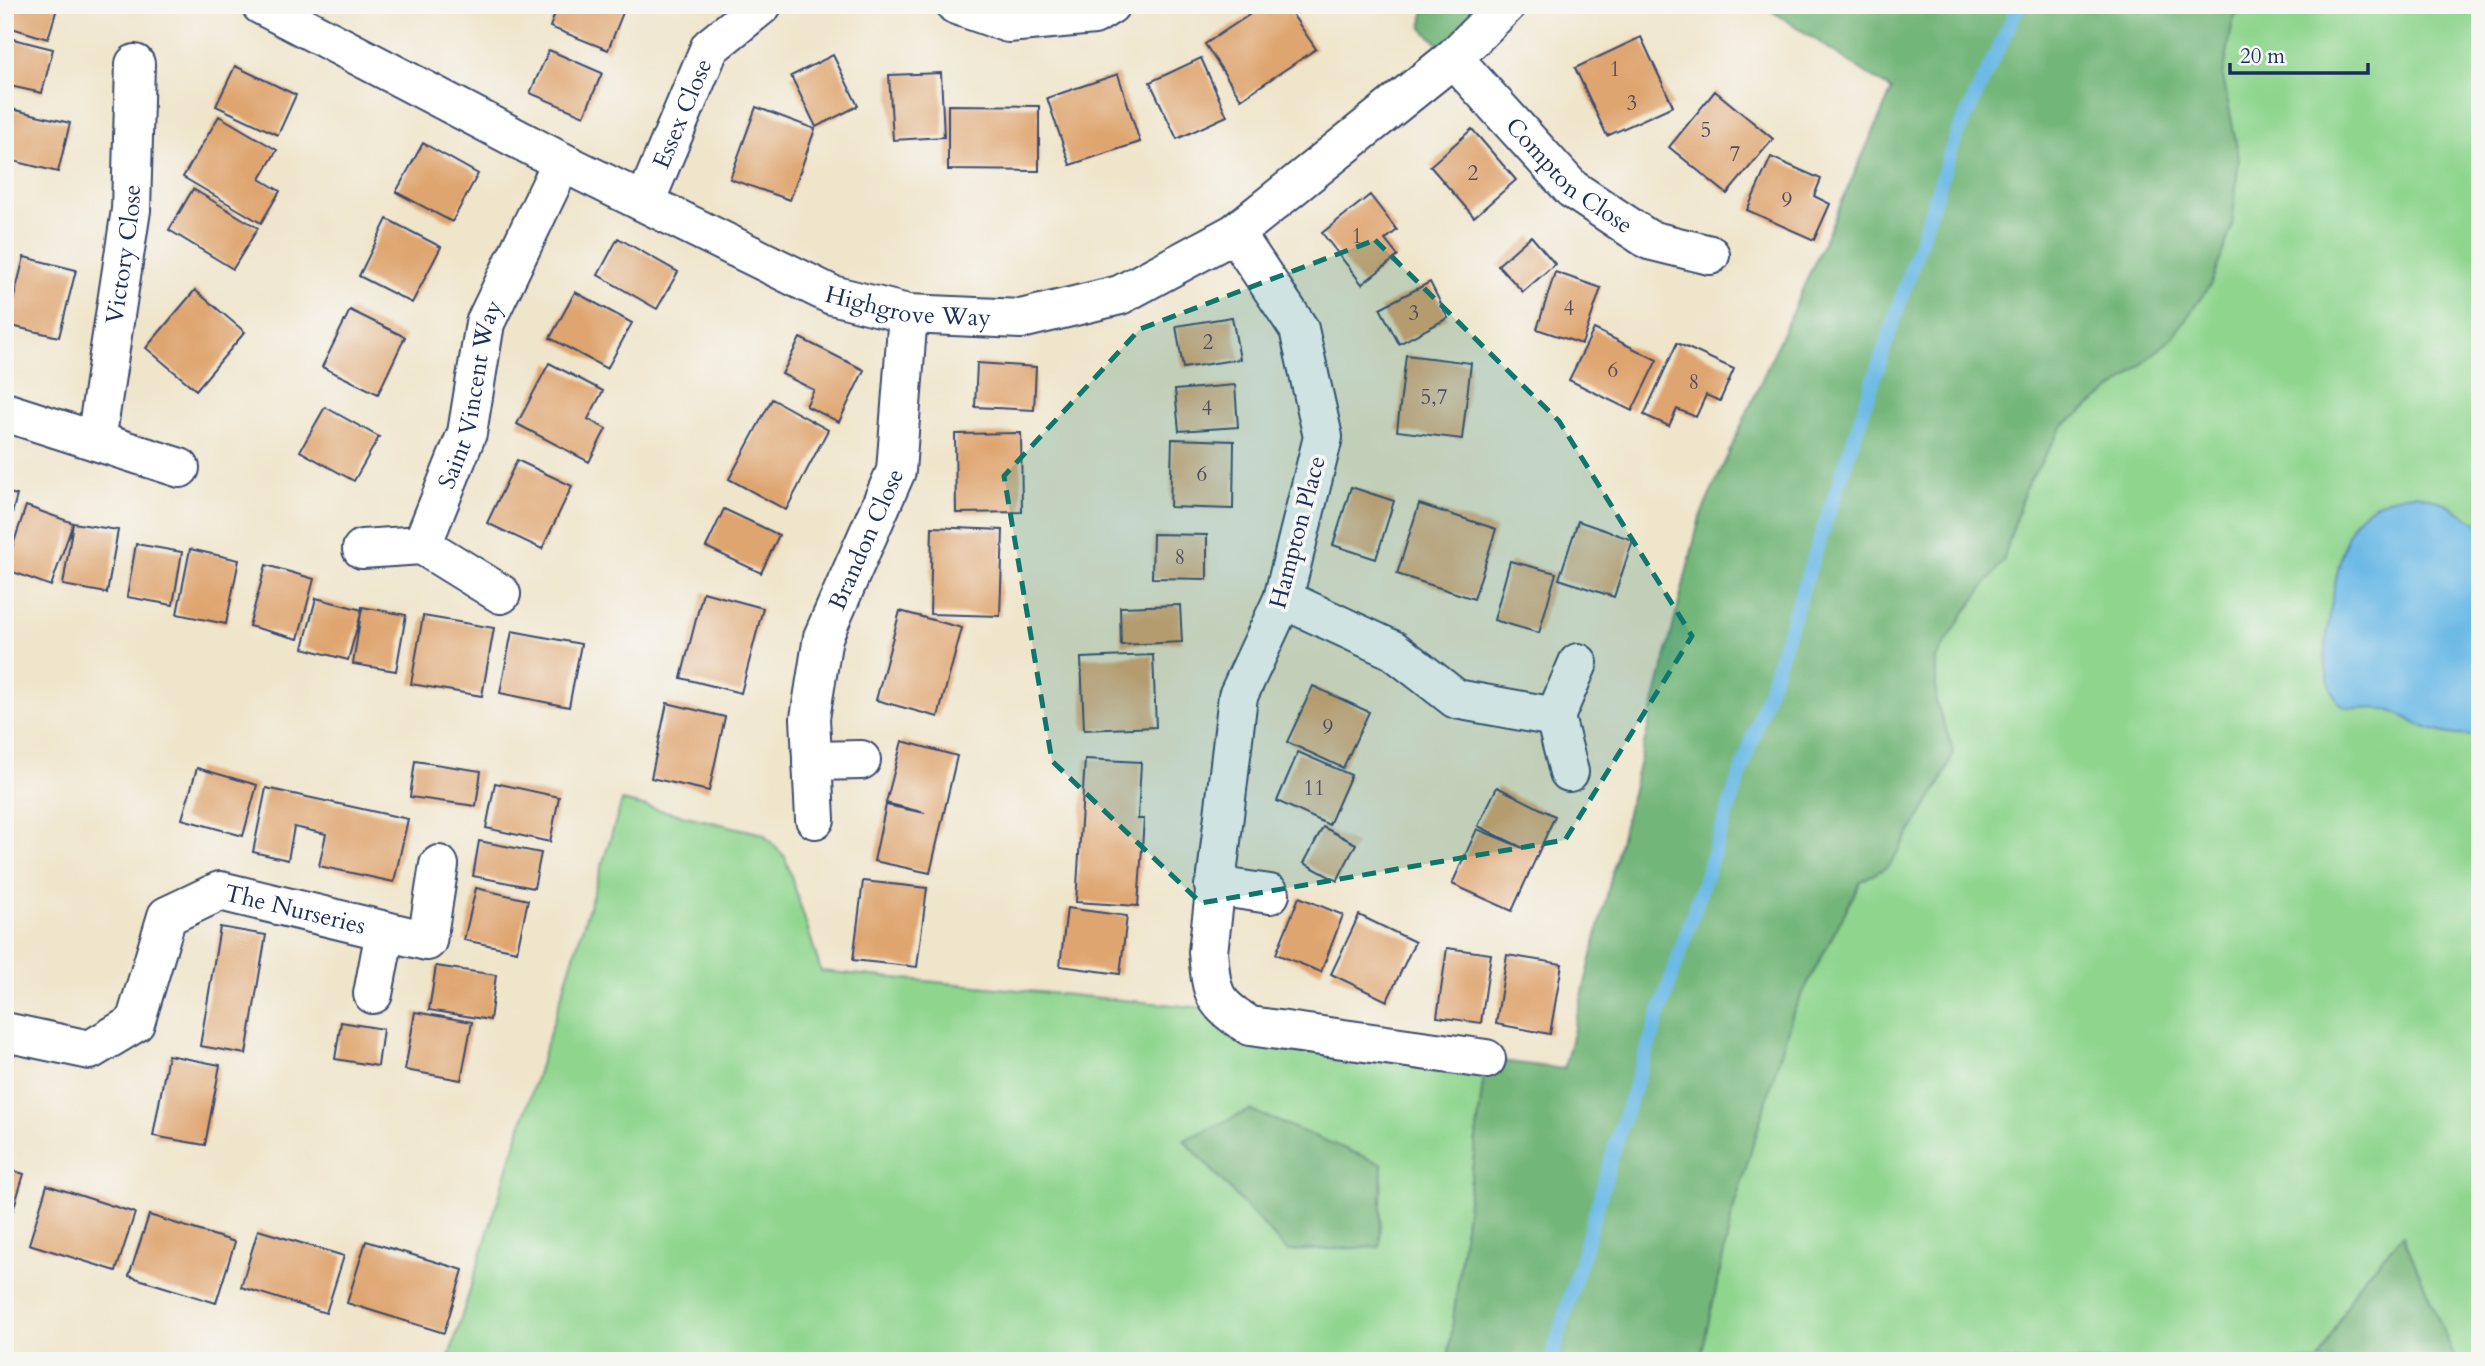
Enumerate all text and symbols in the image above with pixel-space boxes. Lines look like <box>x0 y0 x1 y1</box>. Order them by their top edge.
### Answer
scale bar <box>2230 32 2368 76</box>
text: 20 m <box>2240 42 2285 71</box>
street label: Essex Close <box>645 54 720 174</box>
house number: 1 <box>1610 55 1620 84</box>
house number: 3 <box>1627 89 1637 118</box>
street label: Compton Close <box>1498 110 1639 242</box>
house number: 5 <box>1701 116 1711 145</box>
house number: 7 <box>1730 140 1741 169</box>
house number: 2 <box>1468 159 1479 188</box>
street label: Victory Close <box>98 184 149 326</box>
house number: 9 <box>1782 186 1793 215</box>
house number: 1 <box>1352 222 1362 251</box>
street label: Highgrove Way <box>822 278 992 335</box>
street label: Saint Vincent Way <box>430 294 511 494</box>
house number: 4 <box>1564 294 1575 323</box>
house number: 3 <box>1409 299 1419 328</box>
house number: 2 <box>1203 328 1214 357</box>
house number: 6 <box>1608 356 1618 385</box>
house number: 8 <box>1689 368 1699 397</box>
house number: 5,7 <box>1421 383 1448 412</box>
house number: 4 <box>1202 394 1213 423</box>
street label: Hampton Place <box>1261 452 1334 612</box>
house number: 6 <box>1197 460 1207 489</box>
street label: Brandon Close <box>821 463 912 615</box>
house number: 8 <box>1175 543 1185 572</box>
house number: 9 <box>1323 713 1334 742</box>
house number: 11 <box>1303 774 1325 803</box>
street label: The Nurseries <box>221 877 369 943</box>

